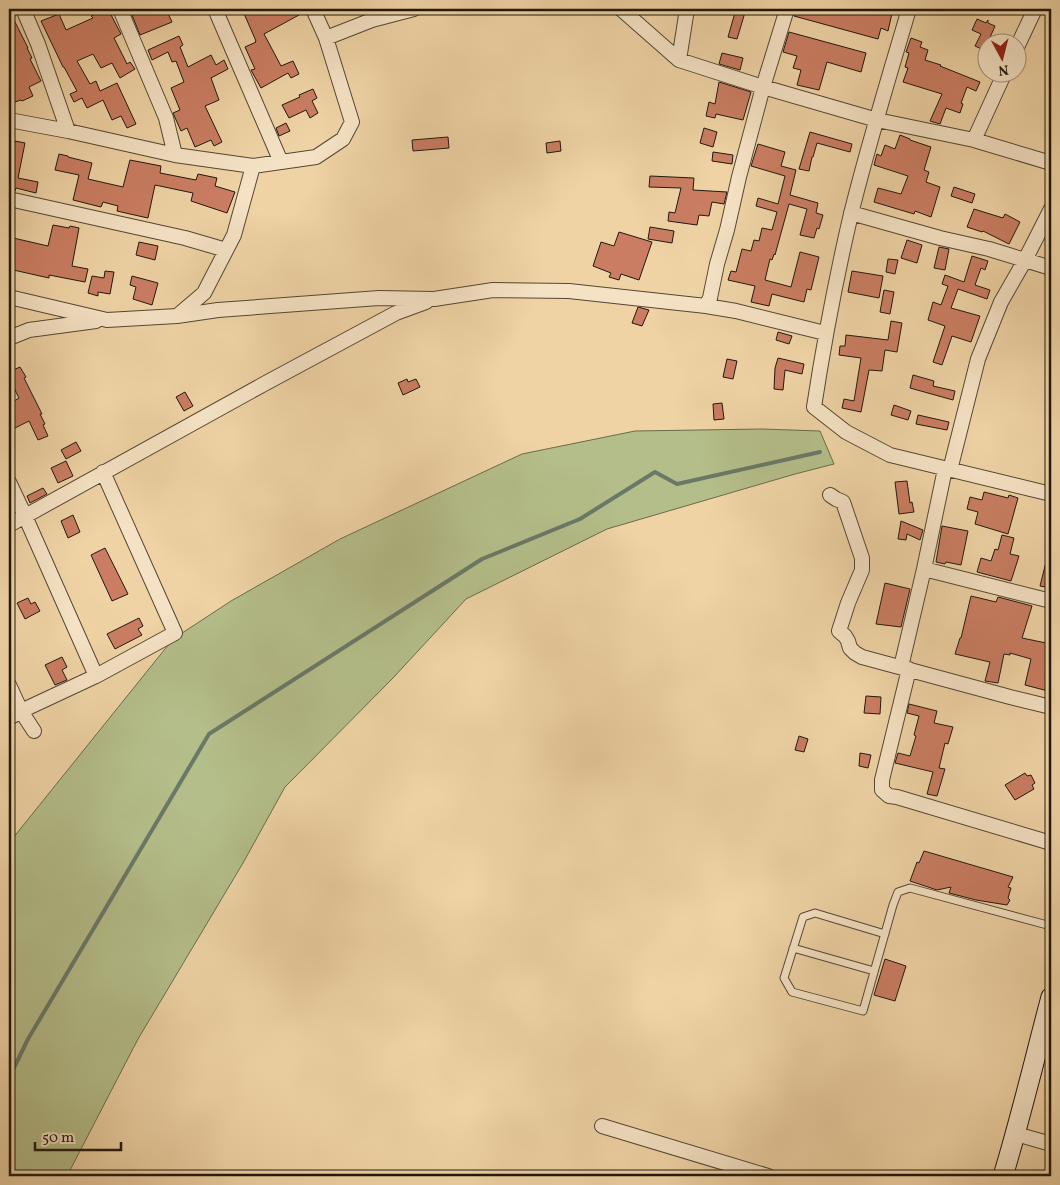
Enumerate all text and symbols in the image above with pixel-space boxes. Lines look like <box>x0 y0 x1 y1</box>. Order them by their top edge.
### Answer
north arrow <box>978 32 1028 82</box>
text: N <box>997 59 1010 79</box>
scale bar <box>35 1120 121 1152</box>
text: 50 m <box>42 1128 74 1149</box>

